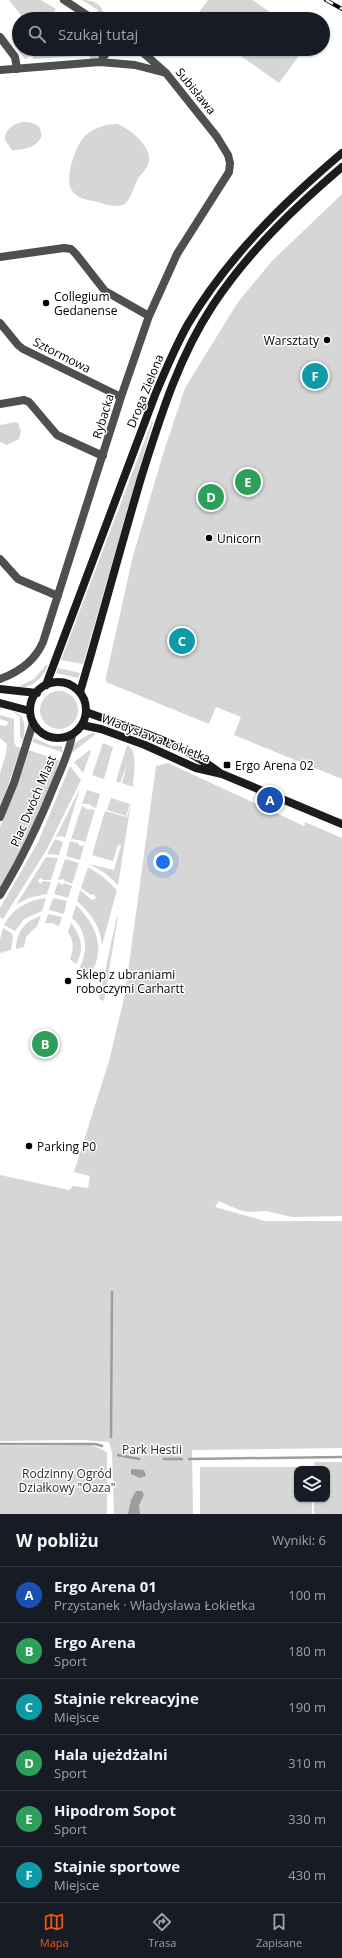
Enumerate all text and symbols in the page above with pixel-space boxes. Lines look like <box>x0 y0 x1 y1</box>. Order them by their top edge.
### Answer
search box <box>12 12 330 56</box>
icon: search <box>26 23 48 45</box>
text: Szukaj tutaj <box>58 24 138 44</box>
street label: Subisława <box>172 64 220 118</box>
place label: Collegium Gedanense <box>54 288 118 319</box>
marker: Collegium Gedanense <box>41 298 51 308</box>
place label: Warsztaty <box>264 332 320 349</box>
street label: Sztormowa <box>30 333 94 377</box>
marker: Warsztaty <box>322 335 332 345</box>
street label: Droga Zielona <box>123 352 167 430</box>
pin: F <box>302 361 328 391</box>
street label: Rybacka <box>88 391 118 441</box>
pin: E <box>235 467 261 497</box>
pin: D <box>198 482 224 512</box>
place label: Unicorn <box>217 530 261 547</box>
marker: Unicorn <box>204 533 214 543</box>
pin: C <box>169 626 195 656</box>
street label: Władysława Łokietka <box>99 709 213 767</box>
street label: Plac Dwóch Miast <box>6 753 60 849</box>
place label: Ergo Arena 02 <box>235 757 314 774</box>
marker: Ergo Arena 02 <box>222 760 232 770</box>
pin: A <box>257 785 283 815</box>
your location <box>153 852 173 872</box>
place label: Sklep z ubraniami roboczymi Carhartt <box>76 966 184 997</box>
marker: Sklep z ubraniami roboczymi Carhartt <box>63 976 73 986</box>
pin: B <box>32 1029 58 1059</box>
place label: Parking P0 <box>37 1138 96 1155</box>
marker: Parking P0 <box>24 1141 34 1151</box>
park label: Park Hestii <box>122 1441 182 1458</box>
park label: Rodzinny Ogród Działkowy "Oaza" <box>19 1465 115 1496</box>
map controls <box>294 1466 330 1502</box>
button: layers <box>294 1466 330 1502</box>
text: W pobliżu <box>16 1529 99 1552</box>
text: Wyniki: 6 <box>272 1531 326 1549</box>
text: Ergo Arena 01 <box>54 1576 157 1596</box>
text: A <box>25 1586 33 1604</box>
text: 100 m <box>288 1586 326 1604</box>
text: Przystanek · Władysława Łokietka <box>54 1596 255 1614</box>
text: Ergo Arena <box>54 1632 136 1652</box>
text: B <box>25 1642 33 1660</box>
text: 180 m <box>288 1642 326 1660</box>
text: Sport <box>54 1652 87 1670</box>
text: Stajnie rekreacyjne <box>54 1688 199 1708</box>
text: C <box>25 1698 33 1716</box>
text: 190 m <box>288 1698 326 1716</box>
text: Miejsce <box>54 1708 99 1726</box>
text: Hala ujeżdżalni <box>54 1744 168 1764</box>
text: D <box>24 1754 34 1772</box>
text: 310 m <box>288 1754 326 1772</box>
text: Sport <box>54 1764 87 1782</box>
text: Hipodrom Sopot <box>54 1800 176 1820</box>
text: E <box>25 1810 33 1828</box>
text: 330 m <box>288 1810 326 1828</box>
text: Sport <box>54 1820 87 1838</box>
text: Stajnie sportowe <box>54 1856 180 1876</box>
text: F <box>25 1866 33 1884</box>
text: 430 m <box>288 1866 326 1884</box>
text: Miejsce <box>54 1876 99 1894</box>
tab: Mapa <box>40 1911 69 1950</box>
tab: Trasa <box>148 1911 176 1950</box>
tab: Zapisane <box>256 1911 302 1950</box>

